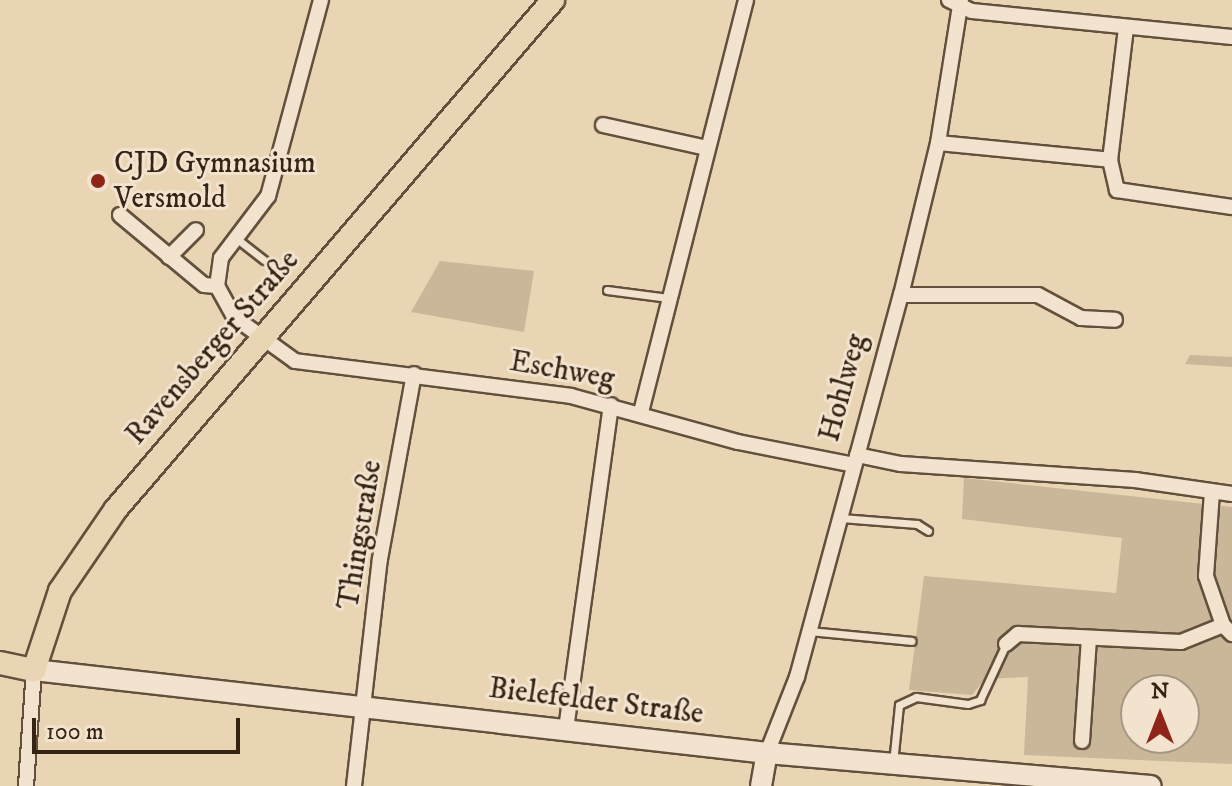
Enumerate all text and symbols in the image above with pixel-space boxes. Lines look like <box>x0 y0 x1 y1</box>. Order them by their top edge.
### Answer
place label: CJD Gymnasium Versmold <box>114 146 316 216</box>
marker: CJD Gymnasium Versmold <box>89 172 107 190</box>
street label: Ravensberger Straße <box>119 243 307 453</box>
street label: Hohlweg <box>812 330 876 446</box>
street label: Eschweg <box>507 344 617 398</box>
street label: Thingstraße <box>331 458 391 612</box>
street label: Bielefelder Straße <box>487 671 705 733</box>
north arrow <box>1120 674 1200 754</box>
text: N <box>1151 678 1169 705</box>
scale bar <box>36 702 244 752</box>
text: 100 m <box>46 717 104 747</box>

